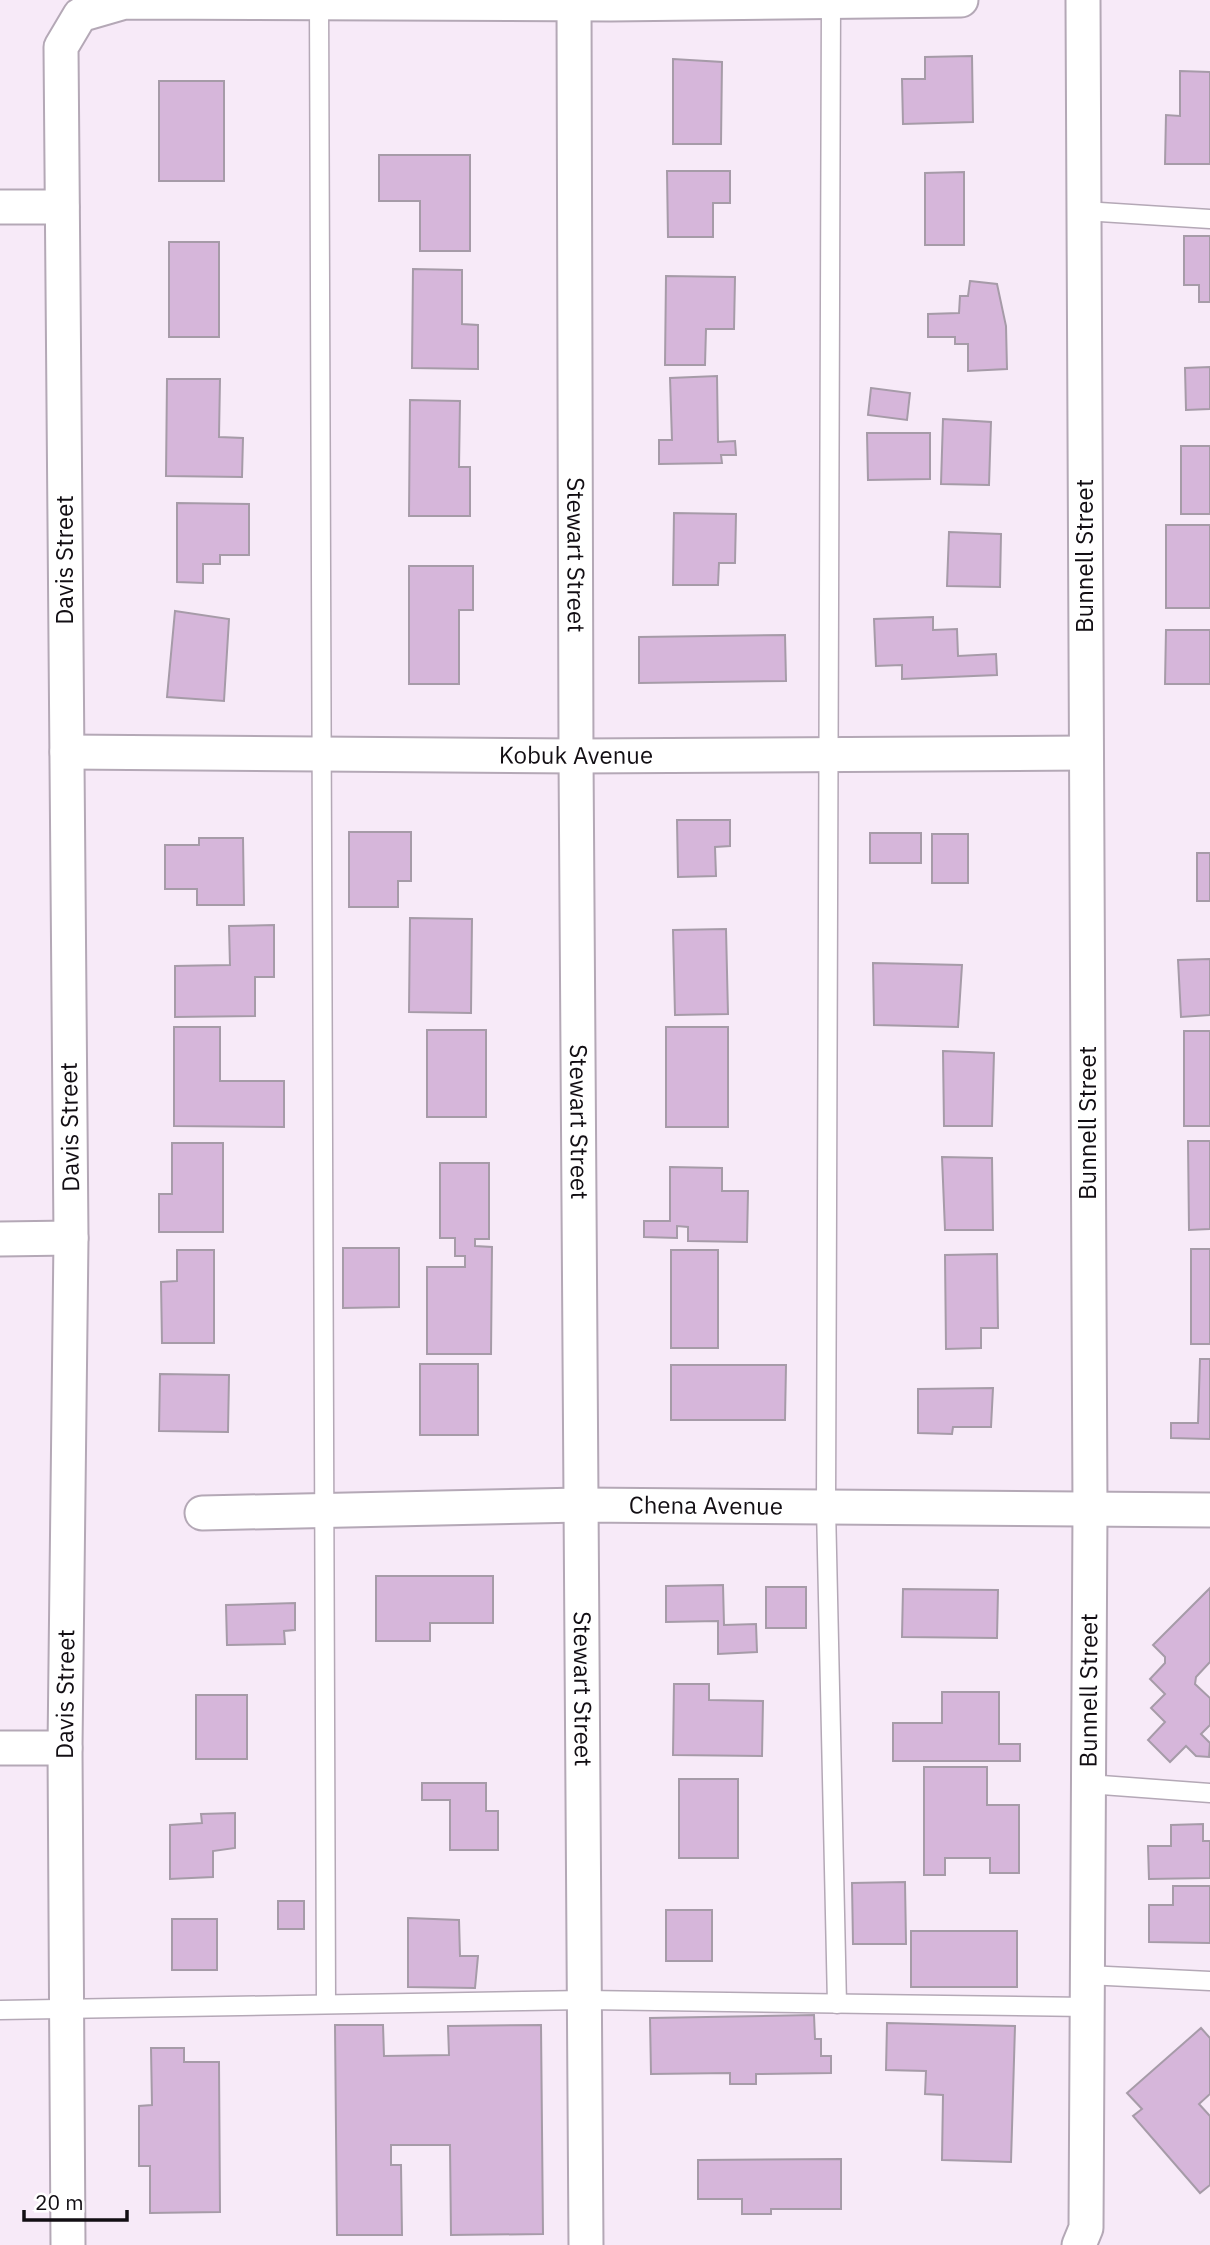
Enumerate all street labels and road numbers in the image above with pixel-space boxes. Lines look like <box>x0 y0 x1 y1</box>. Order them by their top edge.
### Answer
street label: Stewart Street <box>560 477 593 633</box>
street label: Bunnell Street <box>1068 479 1100 633</box>
street label: Davis Street <box>48 495 80 625</box>
street label: Kobuk Avenue <box>499 738 653 771</box>
street label: Stewart Street <box>563 1044 596 1200</box>
street label: Bunnell Street <box>1071 1046 1103 1200</box>
street label: Davis Street <box>52 1062 86 1192</box>
street label: Chena Avenue <box>629 1488 783 1522</box>
street label: Stewart Street <box>567 1611 600 1767</box>
street label: Bunnell Street <box>1072 1613 1104 1768</box>
street label: Davis Street <box>48 1629 81 1759</box>

